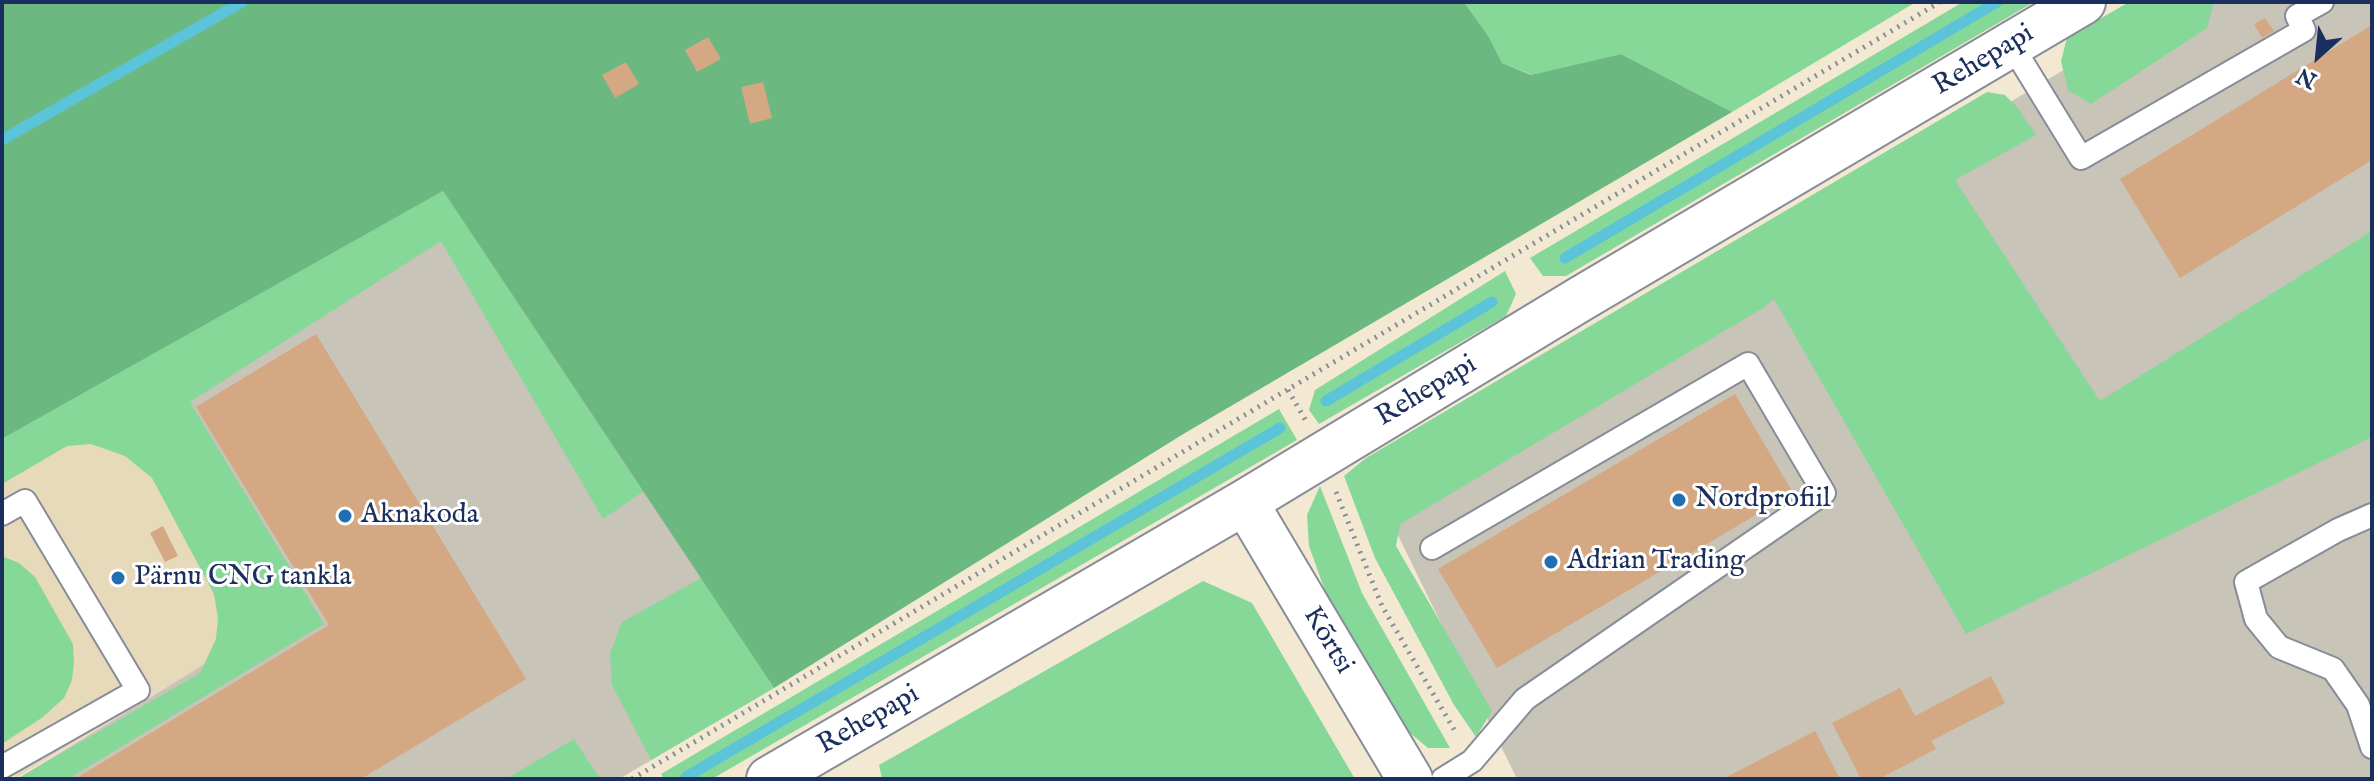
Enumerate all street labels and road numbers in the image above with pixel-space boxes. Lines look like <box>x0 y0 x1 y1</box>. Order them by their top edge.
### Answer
street label: Rehepapi <box>1928 18 2040 104</box>
street label: Rehepapi <box>1371 349 1483 435</box>
street label: Kõrtsi <box>1294 601 1360 681</box>
street label: Rehepapi <box>812 679 926 763</box>

